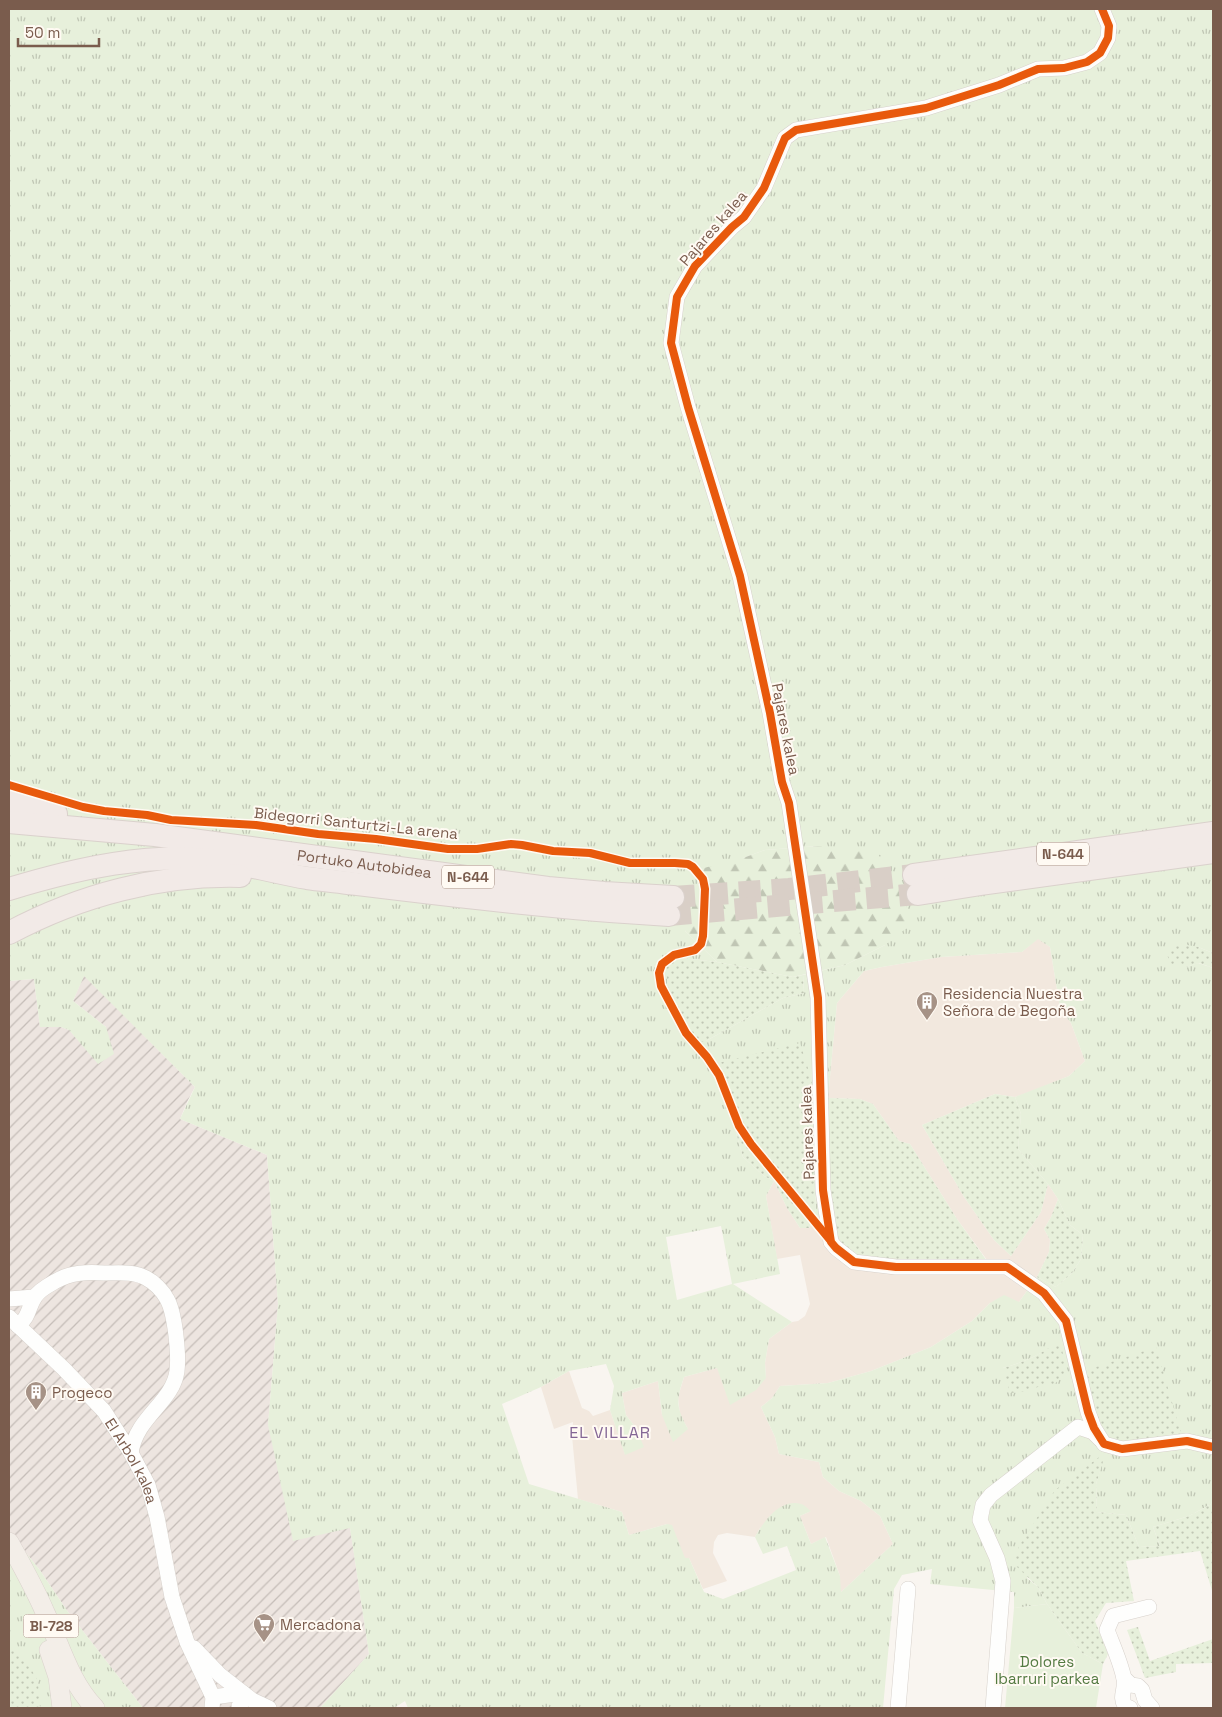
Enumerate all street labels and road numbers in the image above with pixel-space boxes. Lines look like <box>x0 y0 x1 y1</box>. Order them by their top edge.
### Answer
street label: Pajares kalea <box>675 186 751 270</box>
street label: Pajares kalea <box>768 681 804 777</box>
street label: Bidegorri Santurtzi-La arena <box>253 803 459 843</box>
road number: N-644 <box>1037 842 1089 866</box>
street label: Portuko Autobidea <box>296 845 433 882</box>
road number: N-644 <box>442 866 494 889</box>
street label: Pajares kalea <box>796 1086 818 1180</box>
street label: El Arbol kalea <box>101 1414 162 1506</box>
road number: BI-728 <box>23 1614 78 1638</box>

